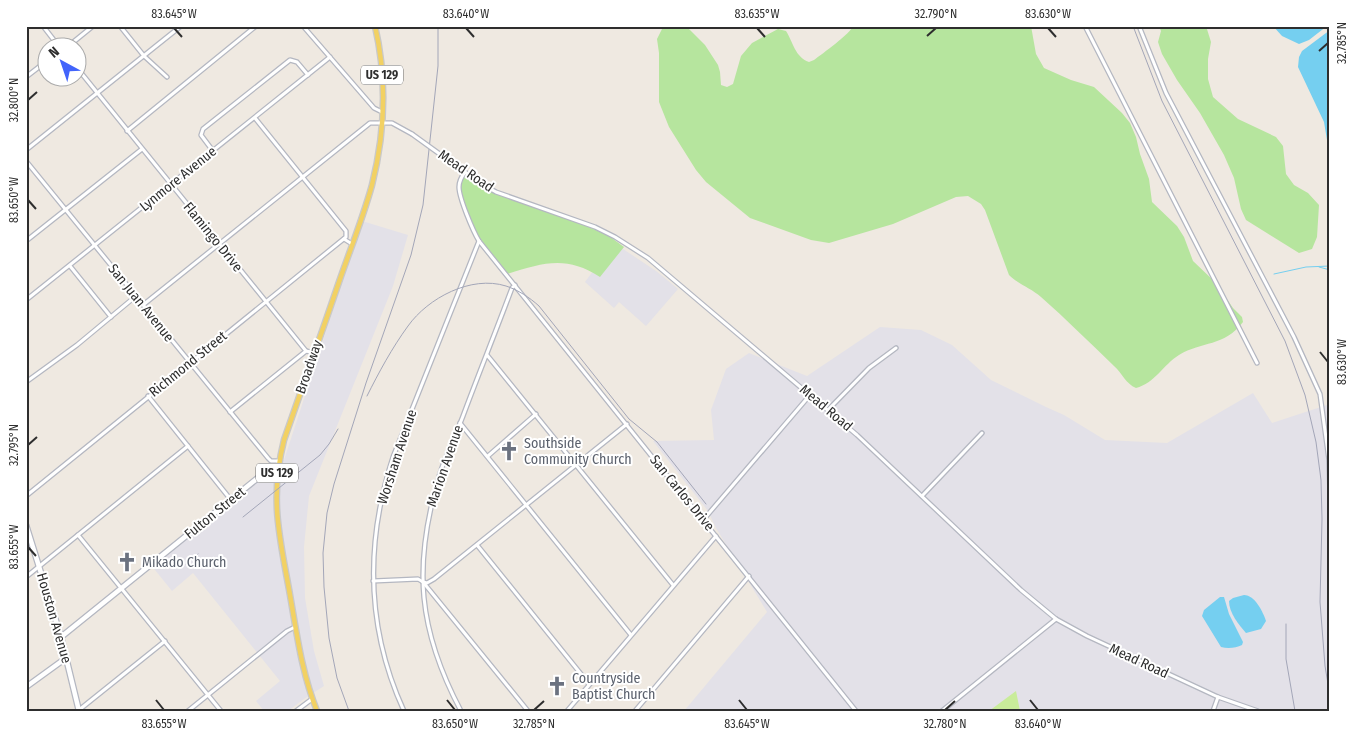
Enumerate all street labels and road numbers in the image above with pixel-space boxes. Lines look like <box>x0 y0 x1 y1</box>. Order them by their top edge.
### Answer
road number: US 129 <box>361 66 403 84</box>
street label: Lynmore Avenue <box>136 143 220 215</box>
street label: Mead Road <box>435 146 497 196</box>
street label: Flamingo Drive <box>180 199 246 275</box>
street label: San Juan Avenue <box>104 261 178 345</box>
street label: Richmond Street <box>146 327 231 401</box>
street label: Broadway <box>292 337 326 396</box>
street label: Mead Road <box>796 381 856 435</box>
street label: Worsham Avenue <box>374 407 420 507</box>
street label: Marion Avenue <box>423 423 467 509</box>
street label: San Carlos Drive <box>646 451 718 535</box>
road number: US 129 <box>256 463 298 482</box>
street label: Fulton Street <box>181 483 249 543</box>
street label: Houston Avenue <box>33 571 75 665</box>
street label: Mead Road <box>1107 640 1171 682</box>

